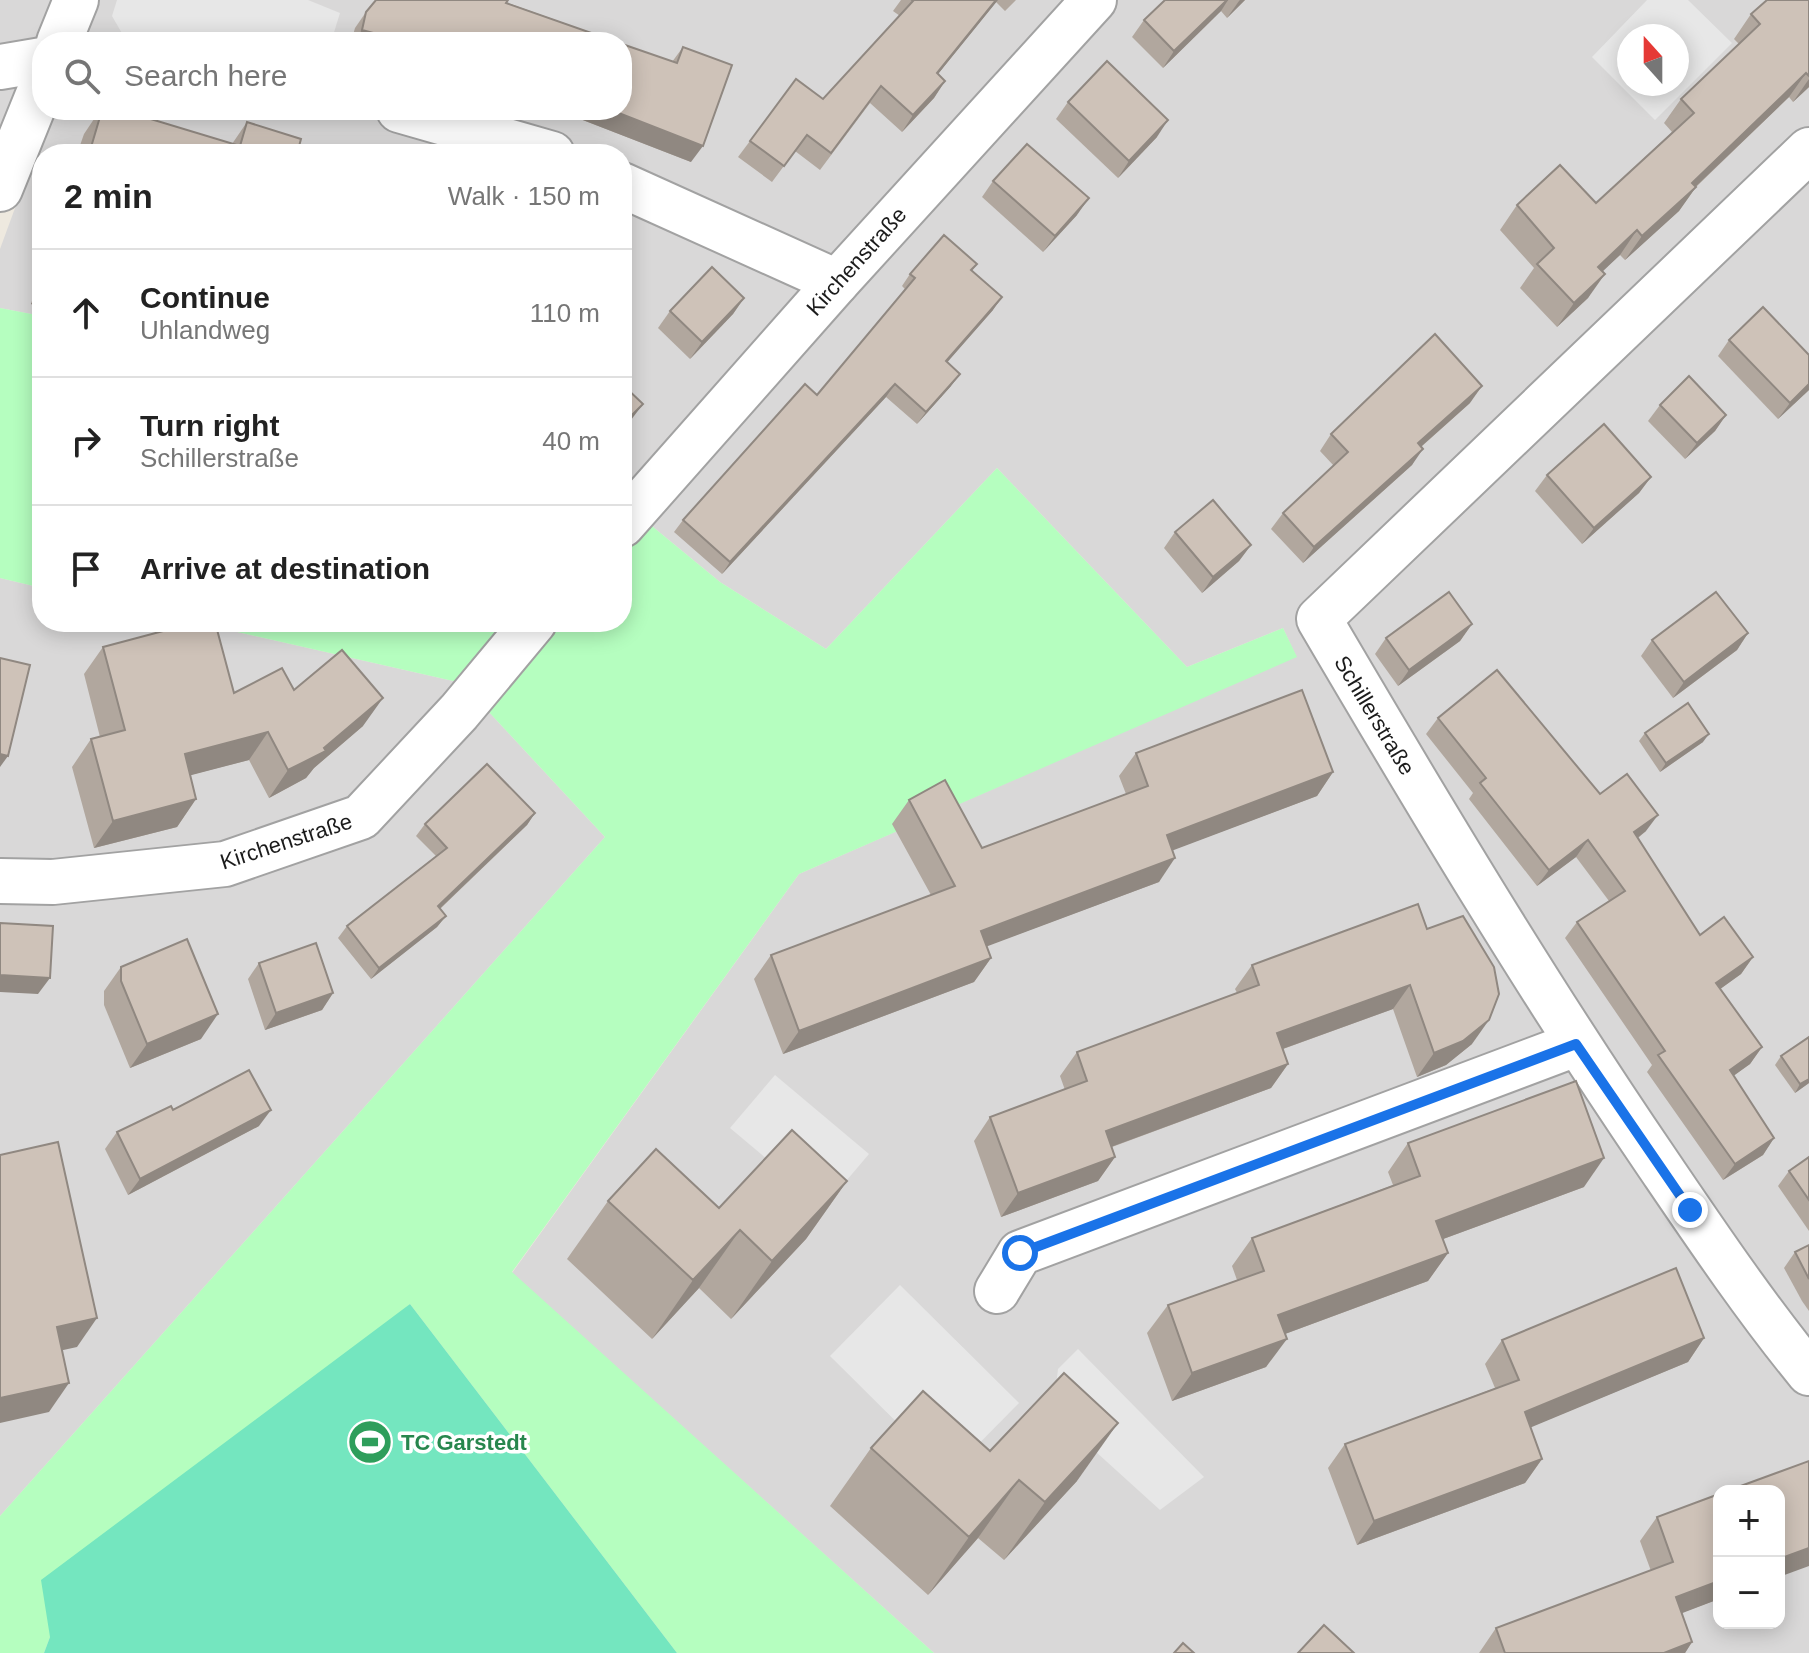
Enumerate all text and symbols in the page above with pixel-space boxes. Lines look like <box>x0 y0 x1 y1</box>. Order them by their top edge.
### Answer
north arrow <box>1617 24 1689 96</box>
search box <box>32 32 632 120</box>
icon: search <box>60 54 104 98</box>
text: Search here <box>124 59 287 92</box>
text: 2 min <box>64 177 153 215</box>
text: Walk · 150 m <box>448 181 600 211</box>
street label: Kirchenstraße <box>801 202 911 321</box>
text: Continue <box>140 281 270 314</box>
icon: ahead <box>64 291 108 335</box>
text: 110 m <box>530 298 600 328</box>
text: Uhlandweg <box>140 315 270 345</box>
text: Turn right <box>140 409 279 442</box>
icon: right <box>64 419 108 463</box>
text: 40 m <box>542 426 600 456</box>
text: Schillerstraße <box>140 443 299 473</box>
icon: arrive <box>64 547 108 591</box>
text: Arrive at destination <box>140 552 430 585</box>
street label: Schillerstraße <box>1329 651 1420 779</box>
street label: Kirchenstraße <box>217 808 355 875</box>
route end <box>1672 1192 1708 1228</box>
route start <box>1002 1235 1038 1271</box>
sports icon: TC Garstedt <box>346 1418 394 1466</box>
place label: TC Garstedt <box>401 1430 528 1455</box>
map controls <box>1713 1485 1785 1629</box>
button: + <box>1713 1485 1785 1557</box>
button: − <box>1713 1557 1785 1629</box>

